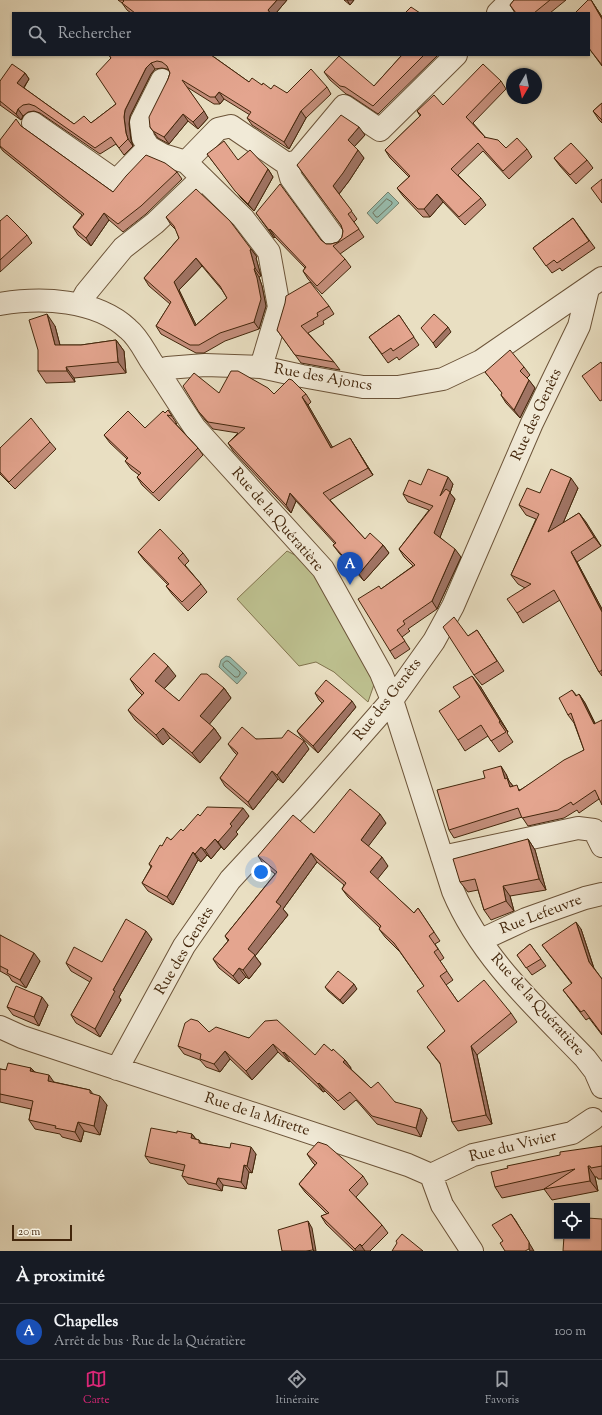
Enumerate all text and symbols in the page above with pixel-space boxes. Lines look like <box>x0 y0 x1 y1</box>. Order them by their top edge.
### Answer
search box <box>12 12 590 56</box>
icon: search <box>26 23 48 45</box>
text: Rechercher <box>58 24 131 45</box>
north arrow <box>506 68 542 104</box>
street label: Rue des Ajoncs <box>272 359 374 397</box>
street label: Rue des Genêts <box>506 365 568 465</box>
street label: Rue de la Quératière <box>226 463 328 577</box>
pin: A <box>337 552 363 585</box>
street label: Rue des Genêts <box>349 654 427 746</box>
your location <box>251 862 271 882</box>
street label: Rue Lefeuvre <box>497 890 585 940</box>
street label: Rue des Genêts <box>150 903 220 999</box>
street label: Rue de la Quératière <box>485 949 589 1061</box>
street label: Rue de la Mirette <box>202 1088 312 1142</box>
street label: Rue du Vivier <box>467 1126 559 1168</box>
map controls <box>554 1203 590 1239</box>
button: locate <box>554 1203 590 1239</box>
scale bar <box>12 1223 72 1242</box>
text: 20 m <box>18 1224 40 1240</box>
text: À proximité <box>16 1265 105 1289</box>
text: Chapelles <box>54 1312 118 1333</box>
text: A <box>24 1323 34 1341</box>
text: 100 m <box>554 1323 586 1341</box>
text: Arrêt de bus · Rue de la Quératière <box>54 1333 246 1351</box>
tab: Carte <box>83 1368 110 1408</box>
tab: Itinéraire <box>276 1368 319 1408</box>
tab: Favoris <box>485 1368 519 1408</box>

